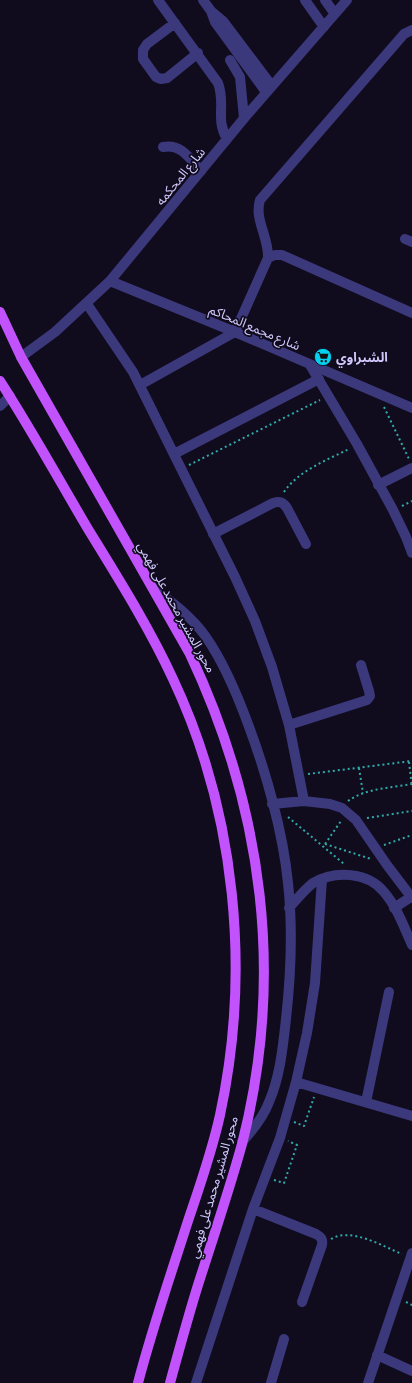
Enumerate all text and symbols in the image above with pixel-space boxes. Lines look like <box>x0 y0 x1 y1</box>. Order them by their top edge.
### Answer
street label: شارع المحكمه <box>153 144 211 210</box>
street label: شارع مجمع المحاكم <box>206 302 302 356</box>
supermarket icon: الشبراوي <box>313 347 333 367</box>
place label: الشبراوي <box>336 350 388 368</box>
street label: محور المشير محمد على فهمي <box>132 539 219 677</box>
street label: محور المشير محمد على فهمي <box>186 1114 244 1261</box>

